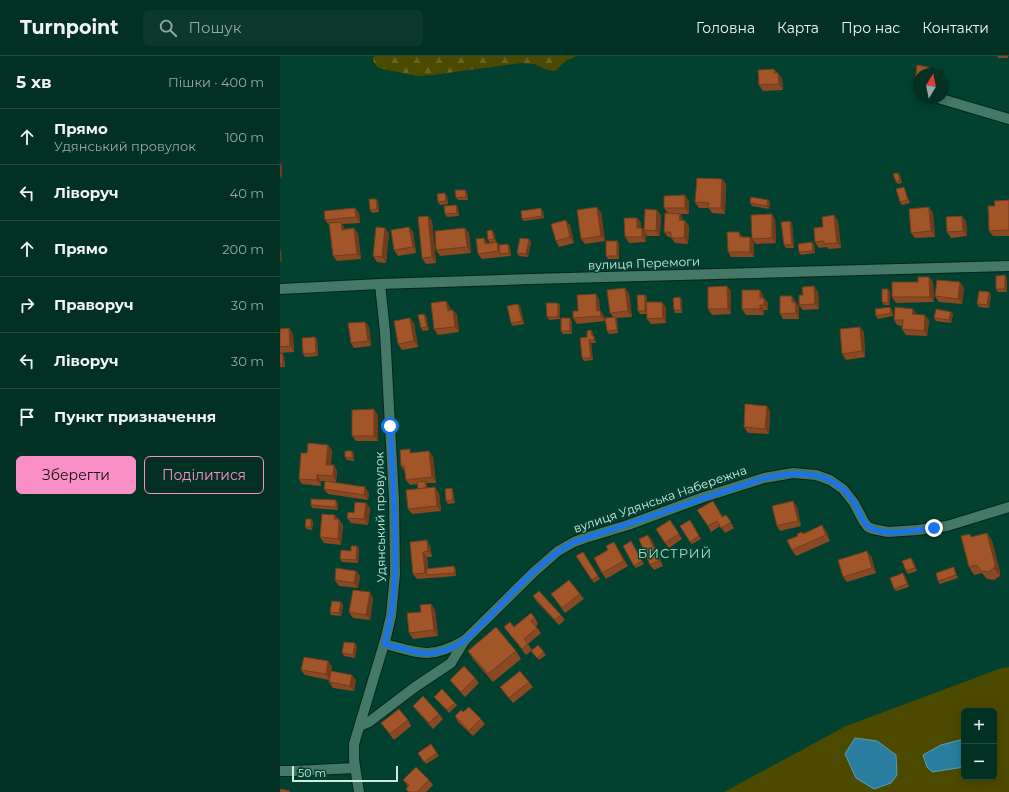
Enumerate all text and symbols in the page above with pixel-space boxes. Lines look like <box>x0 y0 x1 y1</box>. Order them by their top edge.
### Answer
search box <box>143 10 423 46</box>
text: Turnpoint <box>20 16 119 39</box>
icon: search <box>157 17 179 39</box>
text: Пошук <box>189 18 241 37</box>
text: Головна <box>696 19 755 37</box>
text: Карта <box>777 19 819 37</box>
text: Про нас <box>841 19 900 37</box>
text: Контакти <box>922 19 989 37</box>
north arrow <box>913 68 949 104</box>
text: 5 хв <box>16 72 52 92</box>
text: Пішки · 400 m <box>168 74 264 90</box>
text: Прямо <box>54 119 108 138</box>
icon: ahead <box>16 126 38 148</box>
text: 100 m <box>225 129 264 145</box>
text: Удянський провулок <box>54 138 196 154</box>
icon: left <box>16 182 38 204</box>
text: Ліворуч <box>54 183 119 202</box>
text: 40 m <box>230 185 264 201</box>
icon: ahead <box>16 238 38 260</box>
text: Прямо <box>54 239 108 258</box>
text: 200 m <box>222 241 264 257</box>
street label: вулиця Перемоги <box>588 254 700 272</box>
icon: right <box>16 294 38 316</box>
text: Праворуч <box>54 295 134 314</box>
text: 30 m <box>231 297 264 313</box>
icon: left <box>16 350 38 372</box>
text: Ліворуч <box>54 351 119 370</box>
text: 30 m <box>231 353 264 369</box>
icon: arrive <box>16 406 38 428</box>
text: Пункт призначення <box>54 407 216 426</box>
route start <box>381 417 399 435</box>
street label: Удянський провулок <box>371 451 389 583</box>
button: Зберегти <box>16 456 136 494</box>
button: Поділитися <box>144 456 264 494</box>
street label: вулиця Удянська Набережна <box>571 462 749 536</box>
route end <box>925 519 943 537</box>
district label: БИСТРИЙ <box>638 545 712 561</box>
map controls <box>961 708 997 780</box>
button: + <box>961 708 997 744</box>
button: − <box>961 744 997 780</box>
scale bar <box>292 764 398 783</box>
text: 50 m <box>298 766 326 780</box>

